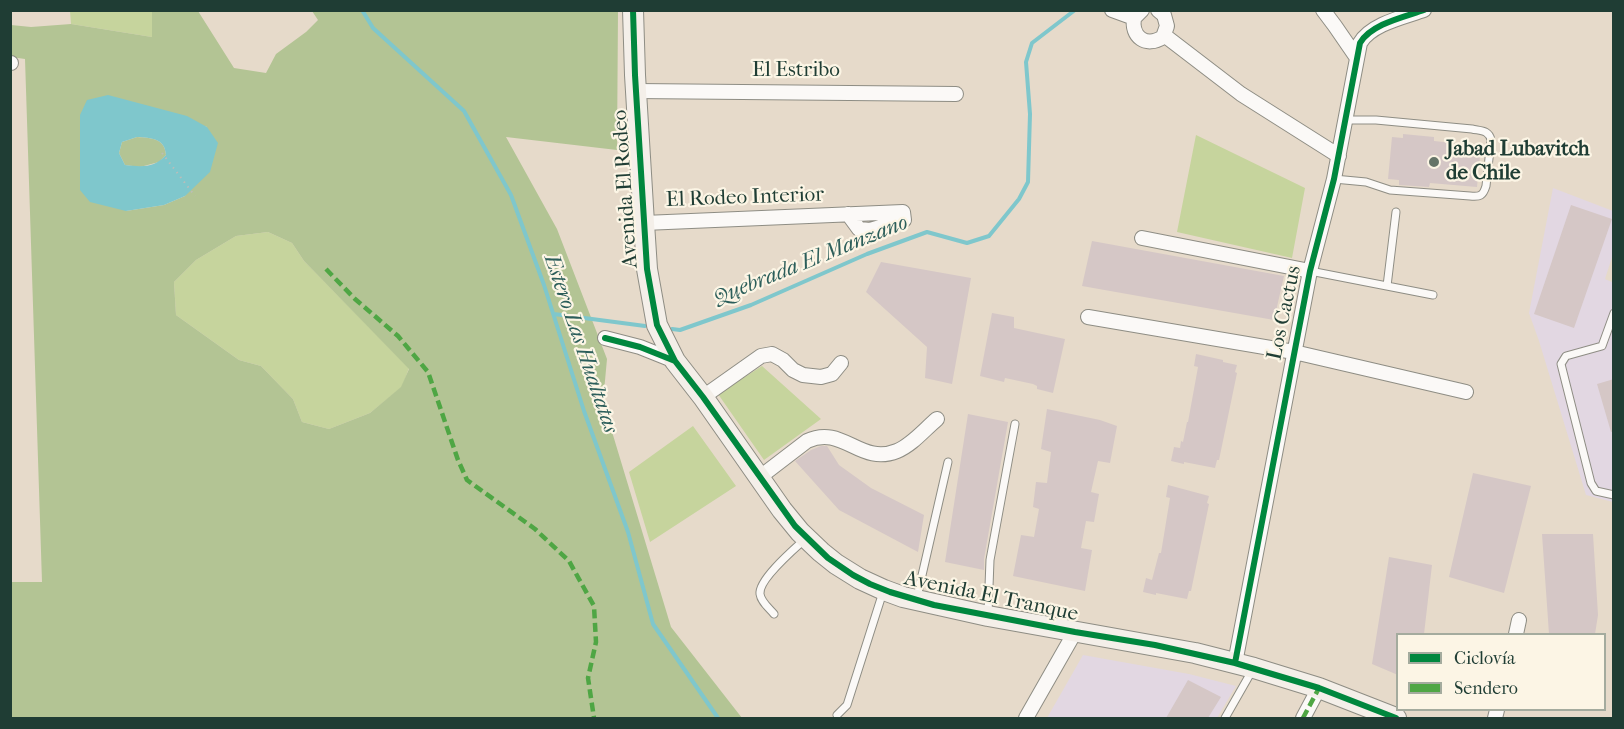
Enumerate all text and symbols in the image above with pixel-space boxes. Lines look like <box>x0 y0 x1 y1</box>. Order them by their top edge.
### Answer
street label: El Estribo <box>752 58 840 84</box>
street label: Avenida El Rodeo <box>608 109 644 269</box>
place label: Jabad Lubavitch de Chile <box>1446 137 1590 187</box>
marker: Jabad Lubavitch de Chile <box>1427 155 1441 169</box>
street label: El Rodeo Interior <box>665 183 825 213</box>
water label: Quebrada El Manzano <box>710 210 912 312</box>
water label: Estero Las Hualtatas <box>537 251 623 437</box>
street label: Los Cactus <box>1263 263 1307 363</box>
street label: Avenida El Tranque <box>902 566 1080 628</box>
legend <box>1396 633 1606 711</box>
text: Ciclovía <box>1454 648 1515 669</box>
text: Sendero <box>1454 678 1518 699</box>

